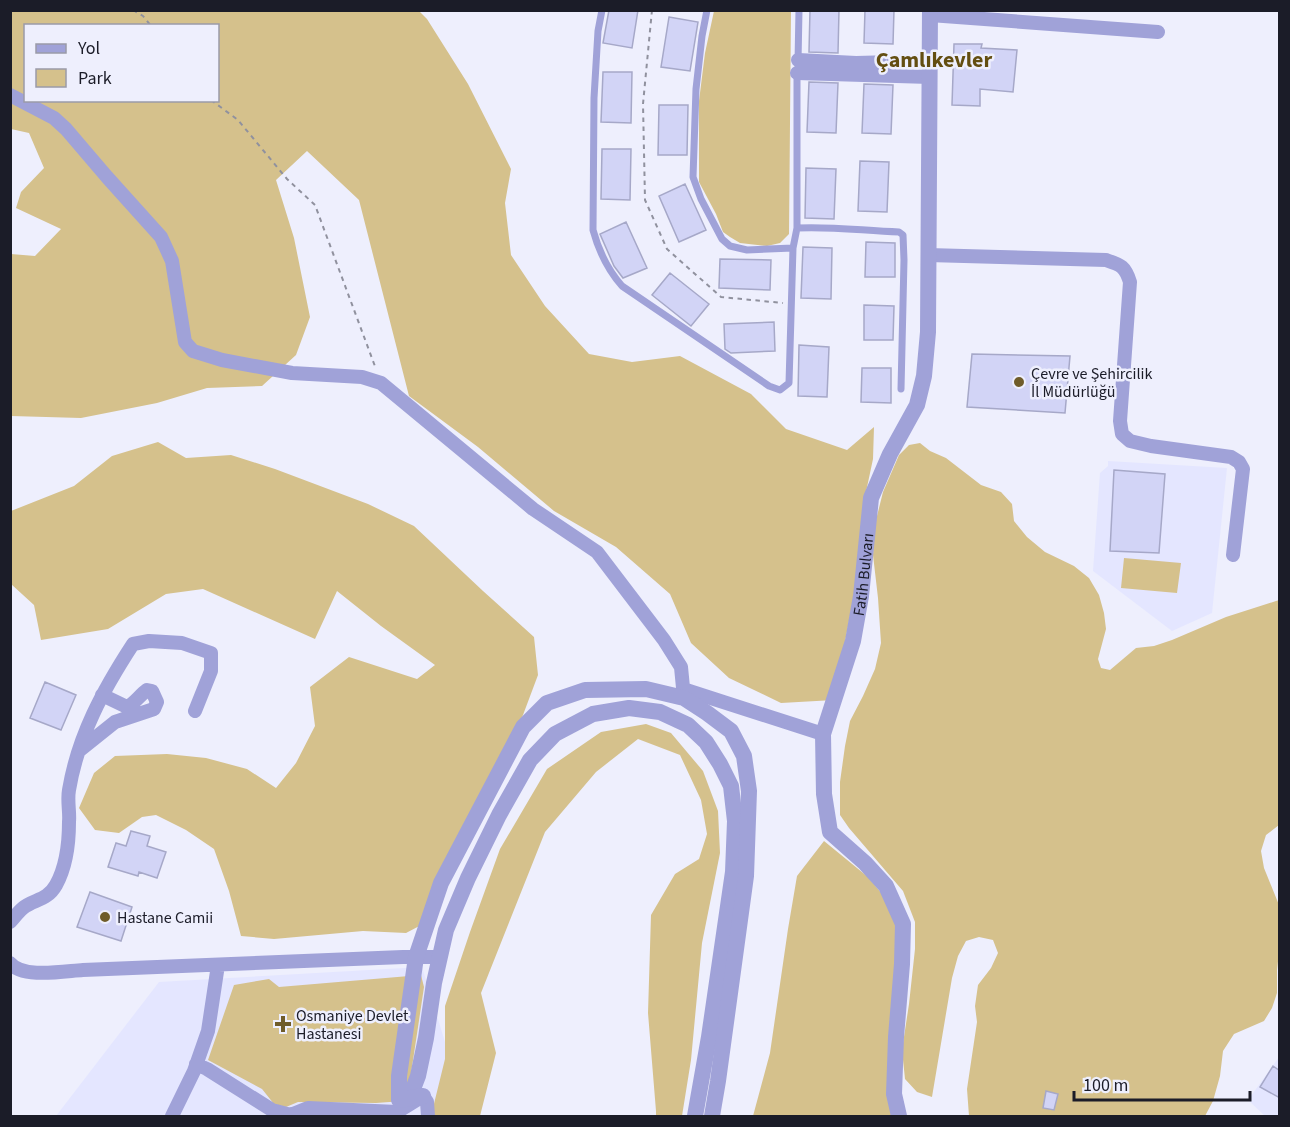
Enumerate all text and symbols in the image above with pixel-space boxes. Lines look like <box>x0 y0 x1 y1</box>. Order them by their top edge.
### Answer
legend <box>24 24 219 102</box>
text: Yol <box>77 36 100 61</box>
district label: Çamlıkevler <box>876 44 992 76</box>
text: Park <box>78 66 112 91</box>
place label: Çevre ve Şehircilik İl Müdürlüğü <box>1031 363 1152 403</box>
marker: Çevre ve Şehircilik İl Müdürlüğü <box>1012 375 1026 389</box>
street label: Fatih Bulvarı <box>848 532 879 618</box>
place label: Hastane Camii <box>117 907 213 929</box>
marker: Hastane Camii <box>98 910 112 924</box>
place label: Osmaniye Devlet Hastanesi <box>296 1005 409 1045</box>
marker: Osmaniye Devlet Hastanesi <box>274 1015 292 1033</box>
scale bar <box>1074 1064 1250 1102</box>
text: 100 m <box>1083 1073 1128 1098</box>

